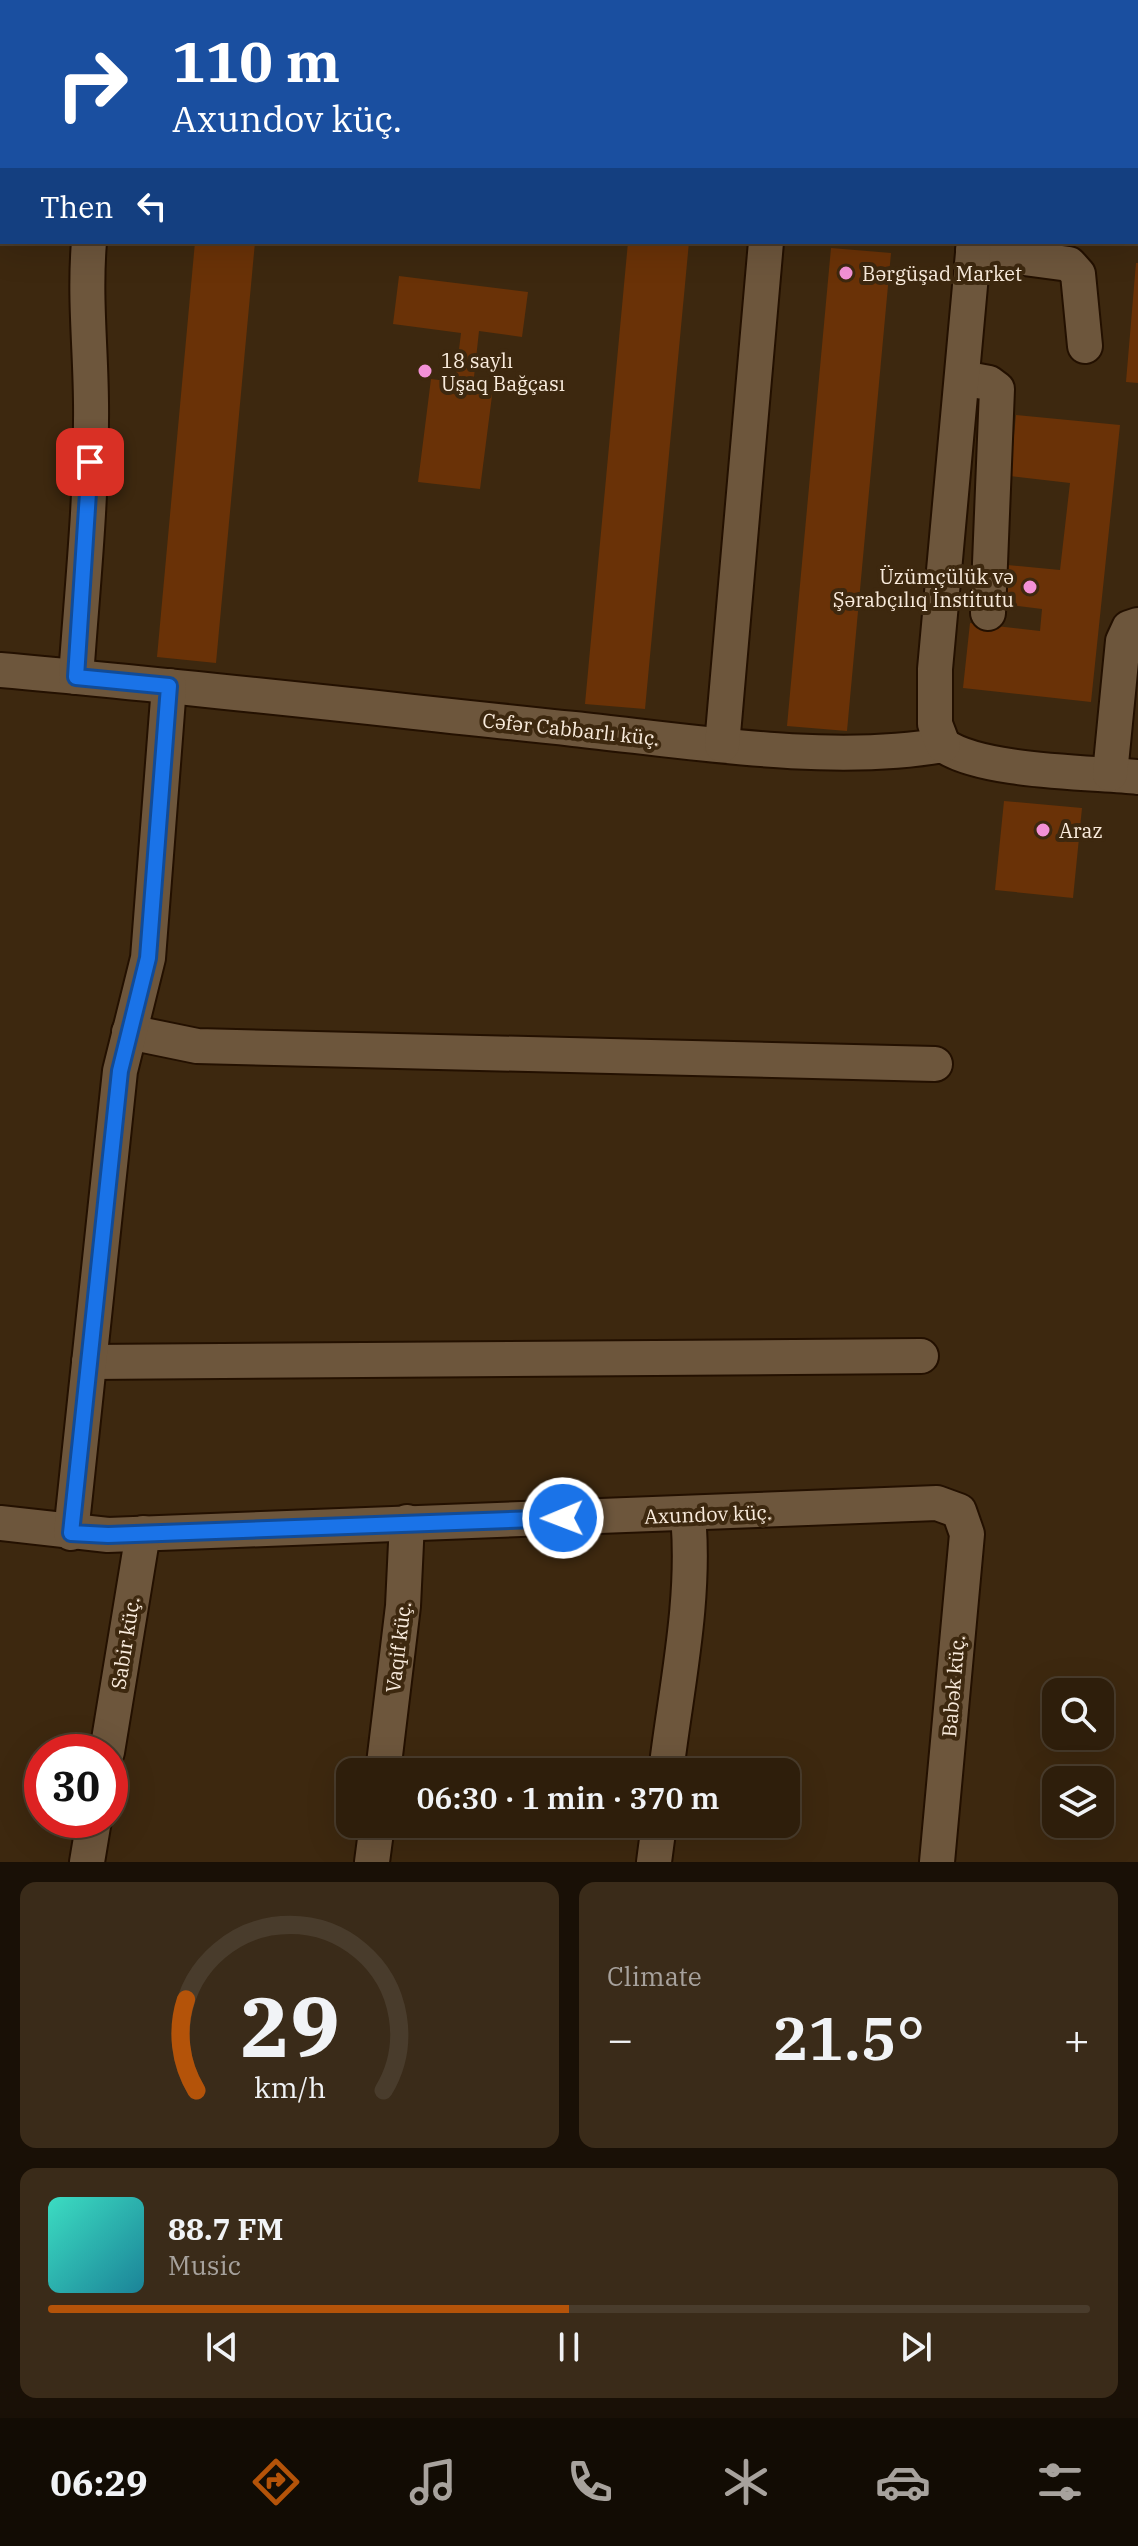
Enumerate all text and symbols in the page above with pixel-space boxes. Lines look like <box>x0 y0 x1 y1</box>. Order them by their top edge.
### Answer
text: 110 m <box>172 25 340 97</box>
icon: right <box>40 32 144 136</box>
text: Axundov küç. <box>172 95 402 142</box>
icon: left <box>130 184 174 228</box>
text: Then <box>40 187 114 226</box>
place label: Bərgüşad Market <box>862 260 1022 287</box>
marker: Bərgüşad Market <box>837 264 855 282</box>
place label: 18 saylı Uşaq Bağçası <box>441 347 565 397</box>
marker: 18 saylı Uşaq Bağçası <box>416 362 434 380</box>
pin <box>56 428 124 496</box>
icon: arrive <box>68 440 112 484</box>
place label: Üzümçülük və Şərabçılıq İnstitutu <box>833 563 1014 613</box>
marker: Üzümçülük və Şərabçılıq İnstitutu <box>1021 578 1039 596</box>
street label: Cəfər Cabbarlı küç. <box>481 706 661 752</box>
place label: Araz <box>1059 817 1103 844</box>
marker: Araz <box>1034 821 1052 839</box>
position arrow <box>521 1476 605 1560</box>
street label: Axundov küç. <box>644 1498 772 1530</box>
street label: Sabir küç. <box>104 1595 146 1691</box>
street label: Vaqif küç. <box>379 1600 417 1694</box>
street label: Babək küç. <box>935 1634 971 1738</box>
map controls <box>1042 1678 1114 1838</box>
button: search <box>1042 1678 1114 1750</box>
speed limit sign: 30 <box>24 1734 128 1838</box>
button: layers <box>1042 1766 1114 1838</box>
text: 06:30 · 1 min · 370 m <box>417 1778 719 1817</box>
text: Climate <box>607 1959 702 1993</box>
text: 29 <box>240 1972 339 2080</box>
text: 21.5° <box>772 1998 925 2077</box>
text: − <box>607 2010 633 2067</box>
text: + <box>1064 2010 1090 2067</box>
text: km/h <box>253 2069 326 2106</box>
text: 88.7 FM <box>168 2209 283 2248</box>
text: Music <box>168 2248 241 2282</box>
icon: previous <box>200 2325 244 2369</box>
icon: pause <box>547 2325 591 2369</box>
icon: next <box>894 2325 938 2369</box>
icon: directions <box>248 2454 304 2510</box>
icon: music <box>405 2454 461 2510</box>
icon: phone <box>562 2454 618 2510</box>
icon: climate <box>718 2454 774 2510</box>
icon: car <box>875 2454 931 2510</box>
icon: filters <box>1032 2454 1088 2510</box>
text: 06:29 <box>50 2459 148 2506</box>

